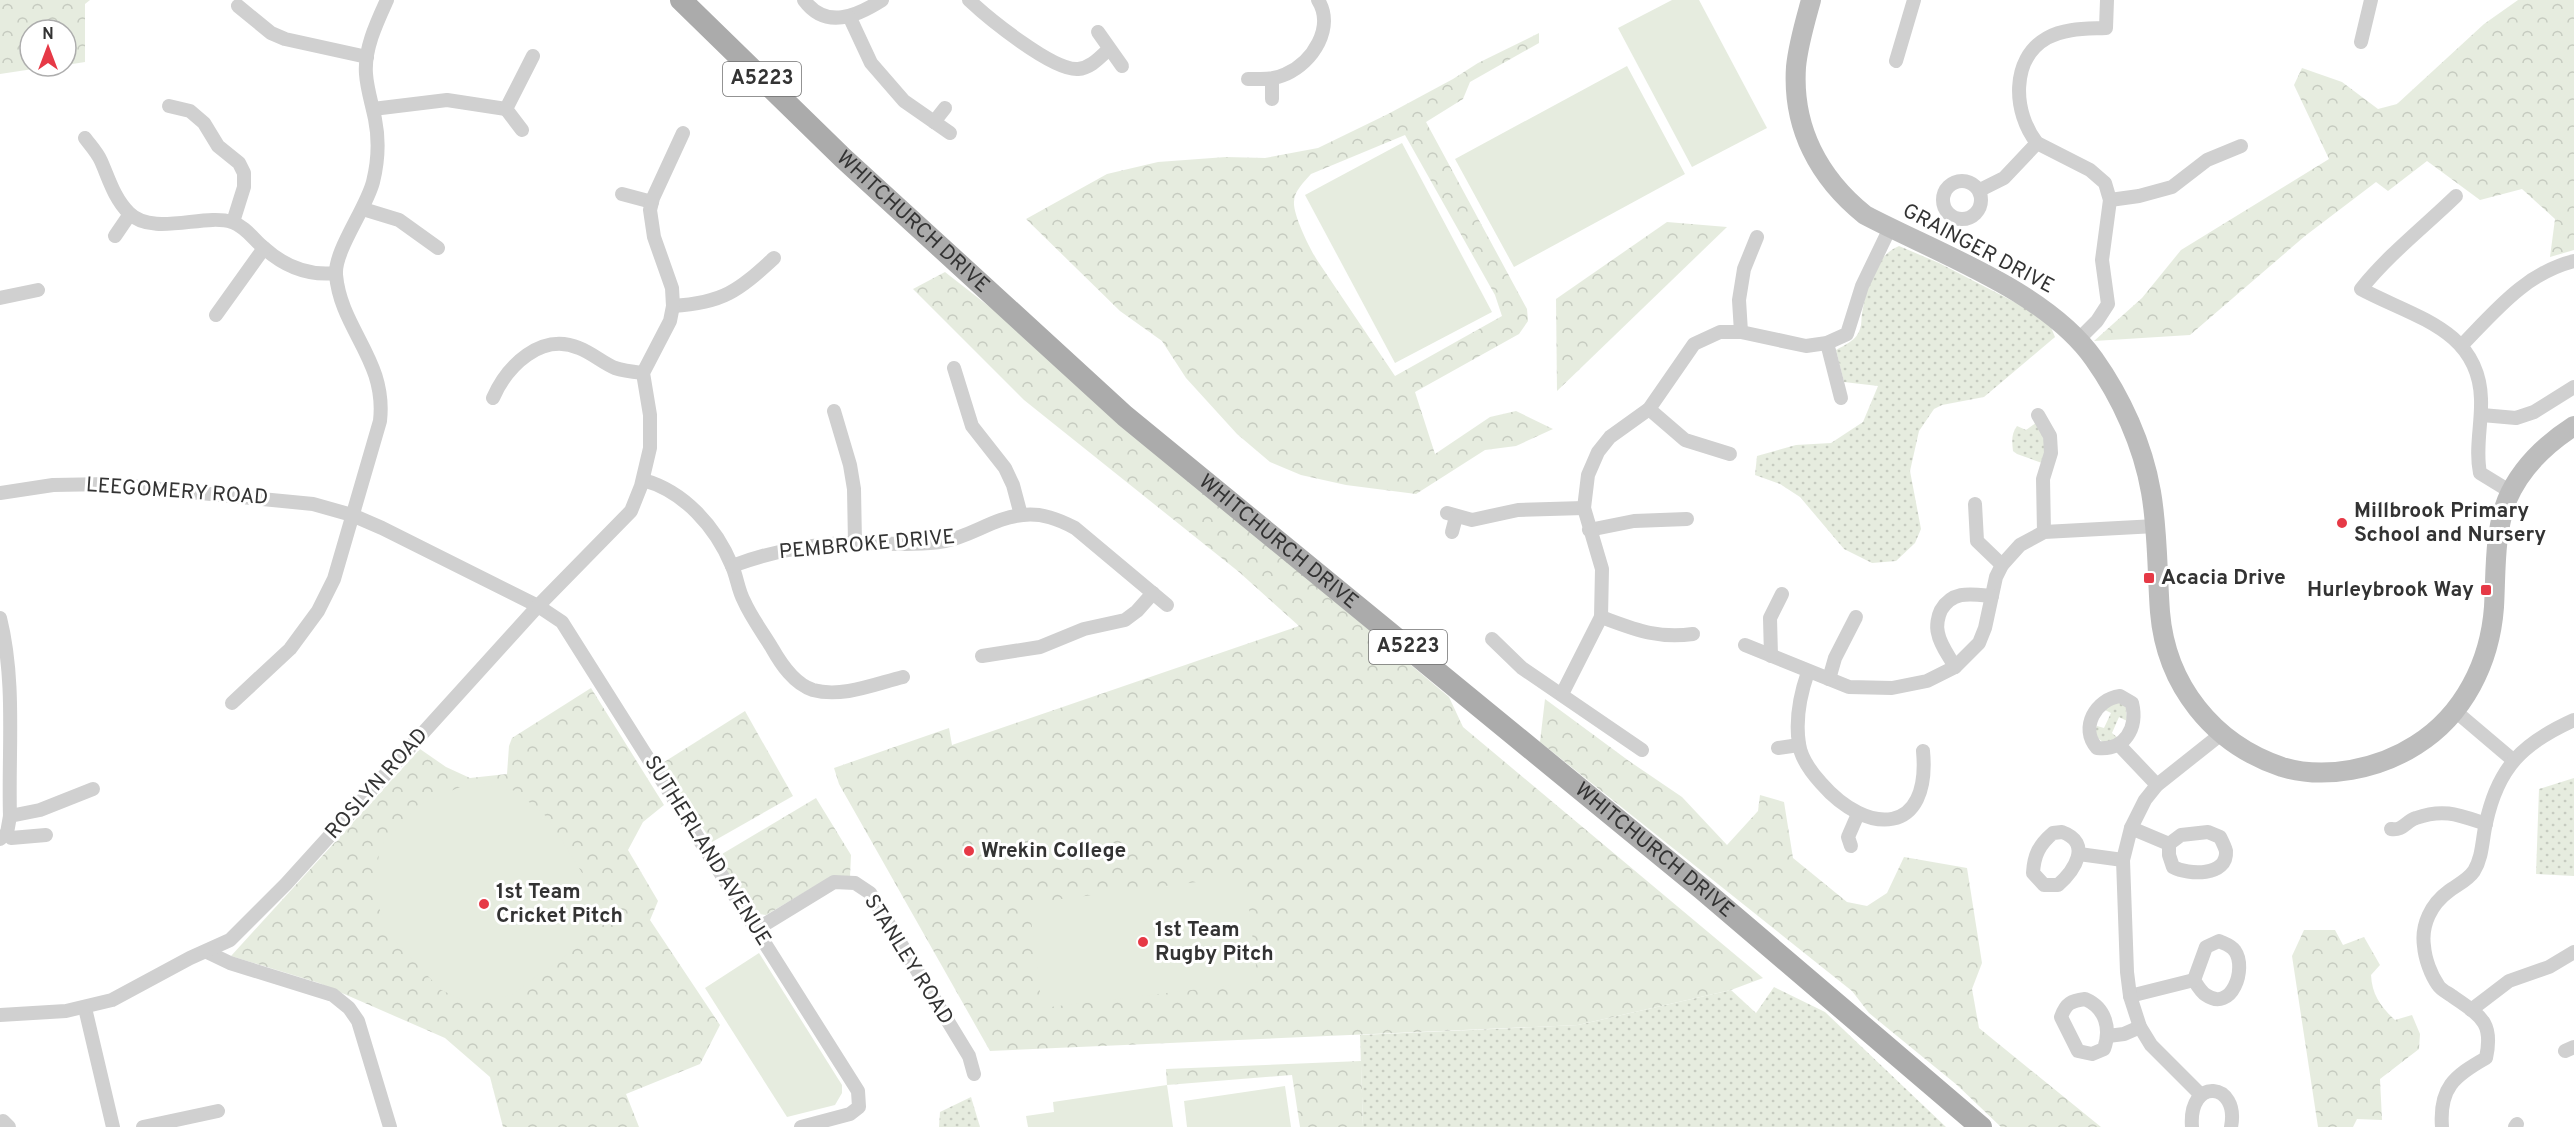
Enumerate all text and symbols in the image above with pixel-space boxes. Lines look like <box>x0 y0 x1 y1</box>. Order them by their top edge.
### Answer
north arrow <box>18 18 78 78</box>
text: N <box>42 25 54 45</box>
road number: A5223 <box>723 62 801 96</box>
street label: WHITCHURCH DRIVE <box>830 145 995 299</box>
street label: GRAINGER DRIVE <box>1897 198 2059 300</box>
street label: WHITCHURCH DRIVE <box>1193 468 1364 615</box>
street label: LEEGOMERY ROAD <box>85 472 269 512</box>
place label: Millbrook Primary School and Nursery <box>2354 498 2546 549</box>
marker: Millbrook Primary School and Nursery <box>2335 516 2349 530</box>
street label: PEMBROKE DRIVE <box>778 524 956 566</box>
place label: Acacia Drive <box>2161 565 2286 592</box>
marker: Acacia Drive <box>2142 571 2156 585</box>
place label: Hurleybrook Way <box>2307 577 2474 604</box>
marker: Hurleybrook Way <box>2479 583 2493 597</box>
road number: A5223 <box>1369 630 1447 664</box>
street label: ROSLYN ROAD <box>320 723 434 845</box>
street label: SUTHERLAND AVENUE <box>637 751 777 951</box>
street label: WHITCHURCH DRIVE <box>1569 777 1739 924</box>
place label: Wrekin College <box>981 838 1126 865</box>
marker: Wrekin College <box>962 844 976 858</box>
place label: 1st Team Cricket Pitch <box>496 879 623 930</box>
street label: STANLEY ROAD <box>857 890 959 1030</box>
marker: 1st Team Cricket Pitch <box>477 897 491 911</box>
place label: 1st Team Rugby Pitch <box>1155 917 1274 968</box>
marker: 1st Team Rugby Pitch <box>1136 935 1150 949</box>

